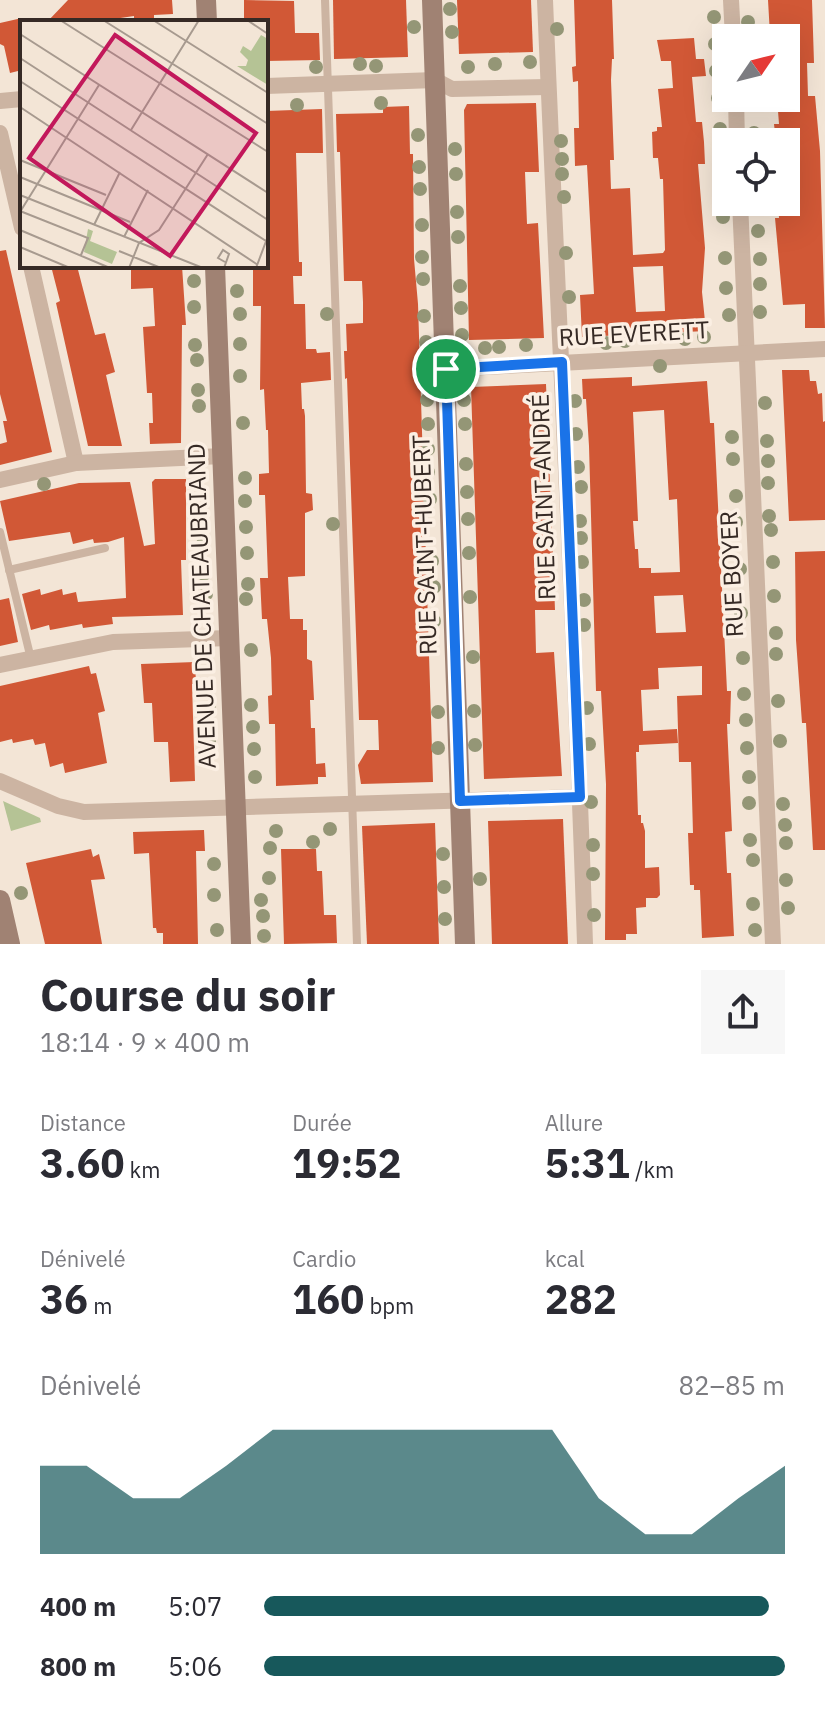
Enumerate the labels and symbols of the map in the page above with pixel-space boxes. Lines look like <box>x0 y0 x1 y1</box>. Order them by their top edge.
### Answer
inset map <box>20 20 268 268</box>
north arrow <box>712 24 800 112</box>
street label: RUE EVERETT <box>558 313 710 353</box>
pin <box>412 335 480 403</box>
street label: RUE SAINT-ANDRÉ <box>523 393 563 601</box>
street label: RUE SAINT-HUBERT <box>404 434 444 656</box>
street label: AVENUE DE CHATEAUBRIAND <box>179 443 223 769</box>
street label: RUE BOYER <box>712 510 750 638</box>

